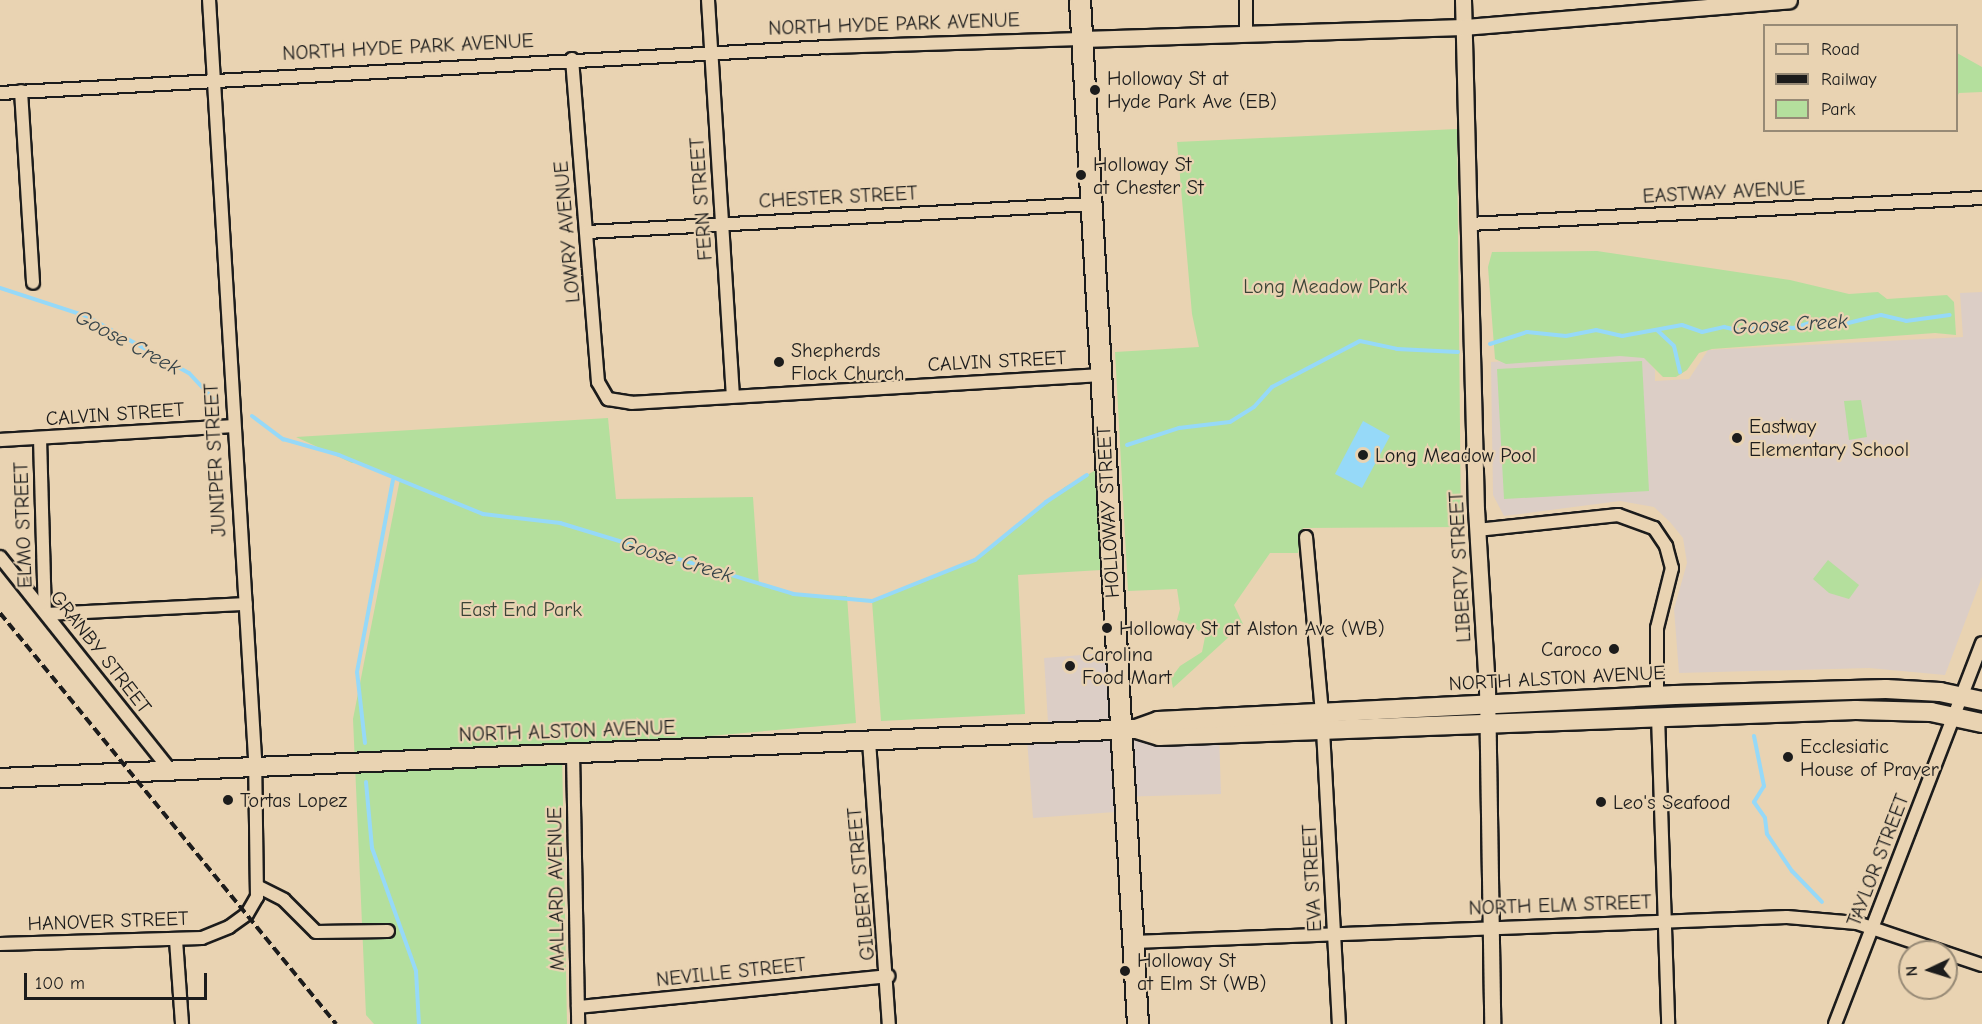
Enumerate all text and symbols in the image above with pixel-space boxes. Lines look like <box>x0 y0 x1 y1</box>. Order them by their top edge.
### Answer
street label: NORTH HYDE PARK AVENUE <box>768 8 1020 40</box>
legend <box>1763 24 1958 132</box>
street label: NORTH HYDE PARK AVENUE <box>282 28 534 66</box>
text: Road <box>1821 39 1860 60</box>
place label: Holloway St at Hyde Park Ave (EB) <box>1107 66 1277 113</box>
text: Railway <box>1821 69 1877 90</box>
marker: Holloway St at Hyde Park Ave (EB) <box>1088 83 1102 97</box>
text: Park <box>1821 99 1855 120</box>
street label: FERN STREET <box>685 137 717 261</box>
place label: Holloway St at Chester St <box>1093 152 1204 199</box>
street label: LOWRY AVENUE <box>549 160 585 304</box>
marker: Holloway St at Chester St <box>1074 168 1088 182</box>
street label: EASTWAY AVENUE <box>1642 176 1806 208</box>
street label: CHESTER STREET <box>758 181 918 213</box>
park label: Long Meadow Park <box>1243 274 1407 298</box>
water label: Goose Creek <box>71 304 185 380</box>
water label: Goose Creek <box>1732 308 1848 340</box>
place label: Shepherds Flock Church <box>791 338 904 385</box>
street label: CALVIN STREET <box>927 345 1067 377</box>
marker: Shepherds Flock Church <box>772 355 786 369</box>
street label: JUNIPER STREET <box>199 383 231 537</box>
street label: CALVIN STREET <box>45 397 185 431</box>
place label: Eastway Elementary School <box>1749 414 1909 461</box>
street label: HOLLOWAY STREET <box>1092 425 1124 599</box>
marker: Eastway Elementary School <box>1730 431 1744 445</box>
place label: Long Meadow Pool <box>1375 443 1536 467</box>
marker: Long Meadow Pool <box>1356 448 1370 462</box>
street label: ELMO STREET <box>9 461 37 589</box>
street label: LIBERTY STREET <box>1444 491 1476 643</box>
water label: Goose Creek <box>618 530 736 588</box>
street label: GRANBY STREET <box>45 586 157 718</box>
park label: East End Park <box>460 597 582 621</box>
place label: Holloway St at Alston Ave (WB) <box>1119 616 1385 640</box>
marker: Holloway St at Alston Ave (WB) <box>1100 621 1114 635</box>
place label: Caroco <box>1541 637 1602 661</box>
place label: Carolina Food Mart <box>1082 642 1172 689</box>
marker: Caroco <box>1607 642 1621 656</box>
marker: Carolina Food Mart <box>1063 659 1077 673</box>
street label: NORTH ALSTON AVENUE <box>1448 660 1666 696</box>
street label: NORTH ALSTON AVENUE <box>458 715 676 747</box>
place label: Ecclesiatic House of Prayer <box>1800 734 1939 781</box>
marker: Ecclesiatic House of Prayer <box>1781 750 1795 764</box>
place label: Tortas Lopez <box>240 788 347 812</box>
place label: Leo's Seafood <box>1613 790 1731 814</box>
street label: TAYLOR STREET <box>1842 790 1914 930</box>
marker: Tortas Lopez <box>221 793 235 807</box>
marker: Leo's Seafood <box>1594 795 1608 809</box>
street label: GILBERT STREET <box>842 806 880 962</box>
street label: MALLARD AVENUE <box>543 807 569 971</box>
street label: EVA STREET <box>1297 824 1327 932</box>
street label: NORTH ELM STREET <box>1468 890 1652 920</box>
street label: HANOVER STREET <box>27 906 189 936</box>
north arrow <box>1898 940 1958 1000</box>
place label: Holloway St at Elm St (WB) <box>1137 948 1266 995</box>
street label: NEVILLE STREET <box>655 952 807 992</box>
scale bar <box>27 961 210 999</box>
marker: Holloway St at Elm St (WB) <box>1118 964 1132 978</box>
text: N <box>1903 965 1921 977</box>
text: 100 m <box>35 973 85 994</box>

